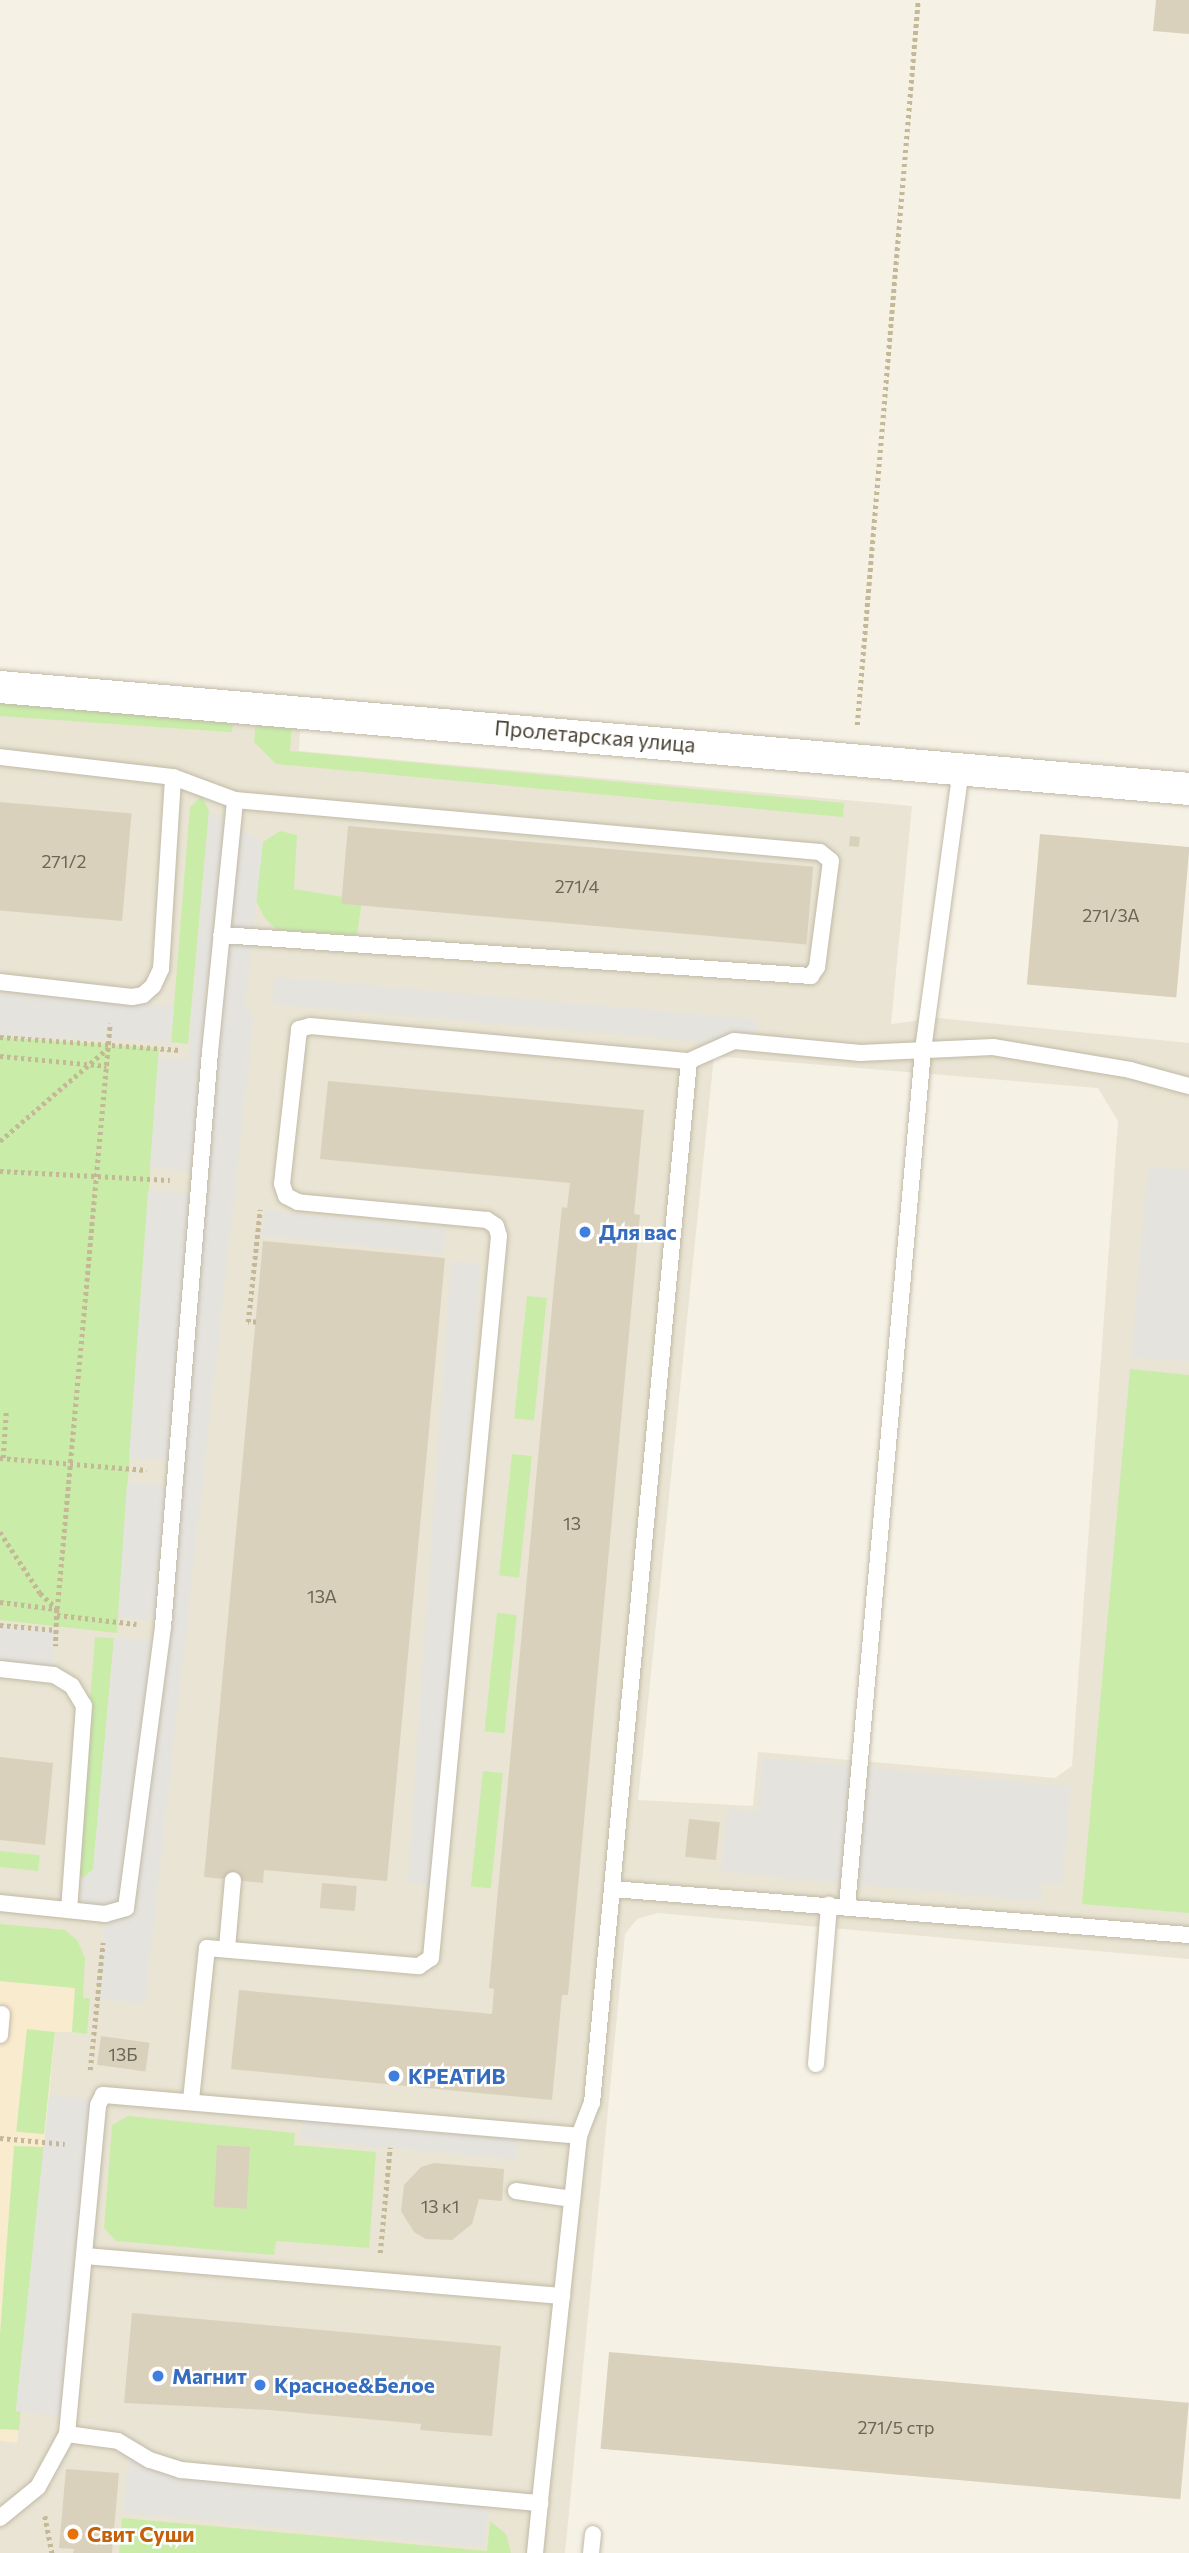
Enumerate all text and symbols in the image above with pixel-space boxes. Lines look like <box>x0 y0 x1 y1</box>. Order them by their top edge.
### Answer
street label: Пролетарская улица <box>493 715 697 757</box>
house number: 271/2 <box>41 850 87 872</box>
house number: 271/4 <box>555 875 599 897</box>
house number: 271/3А <box>1082 904 1140 926</box>
place label: Для вас <box>599 1219 677 1245</box>
marker: Для вас <box>577 1224 593 1240</box>
house number: 13 <box>563 1512 581 1534</box>
house number: 13А <box>307 1585 337 1607</box>
house number: 13Б <box>108 2043 138 2065</box>
place label: КРЕАТИВ <box>408 2063 505 2089</box>
marker: КРЕАТИВ <box>386 2068 402 2084</box>
house number: 13 к1 <box>421 2195 459 2217</box>
place label: Магнит <box>172 2363 247 2389</box>
marker: Магнит <box>150 2368 166 2384</box>
place label: Красное&Белое <box>274 2372 435 2398</box>
marker: Красное&Белое <box>252 2377 268 2393</box>
house number: 271/5 стр <box>858 2416 934 2438</box>
place label: Свит Суши <box>87 2521 195 2547</box>
marker: Свит Суши <box>65 2526 81 2542</box>

